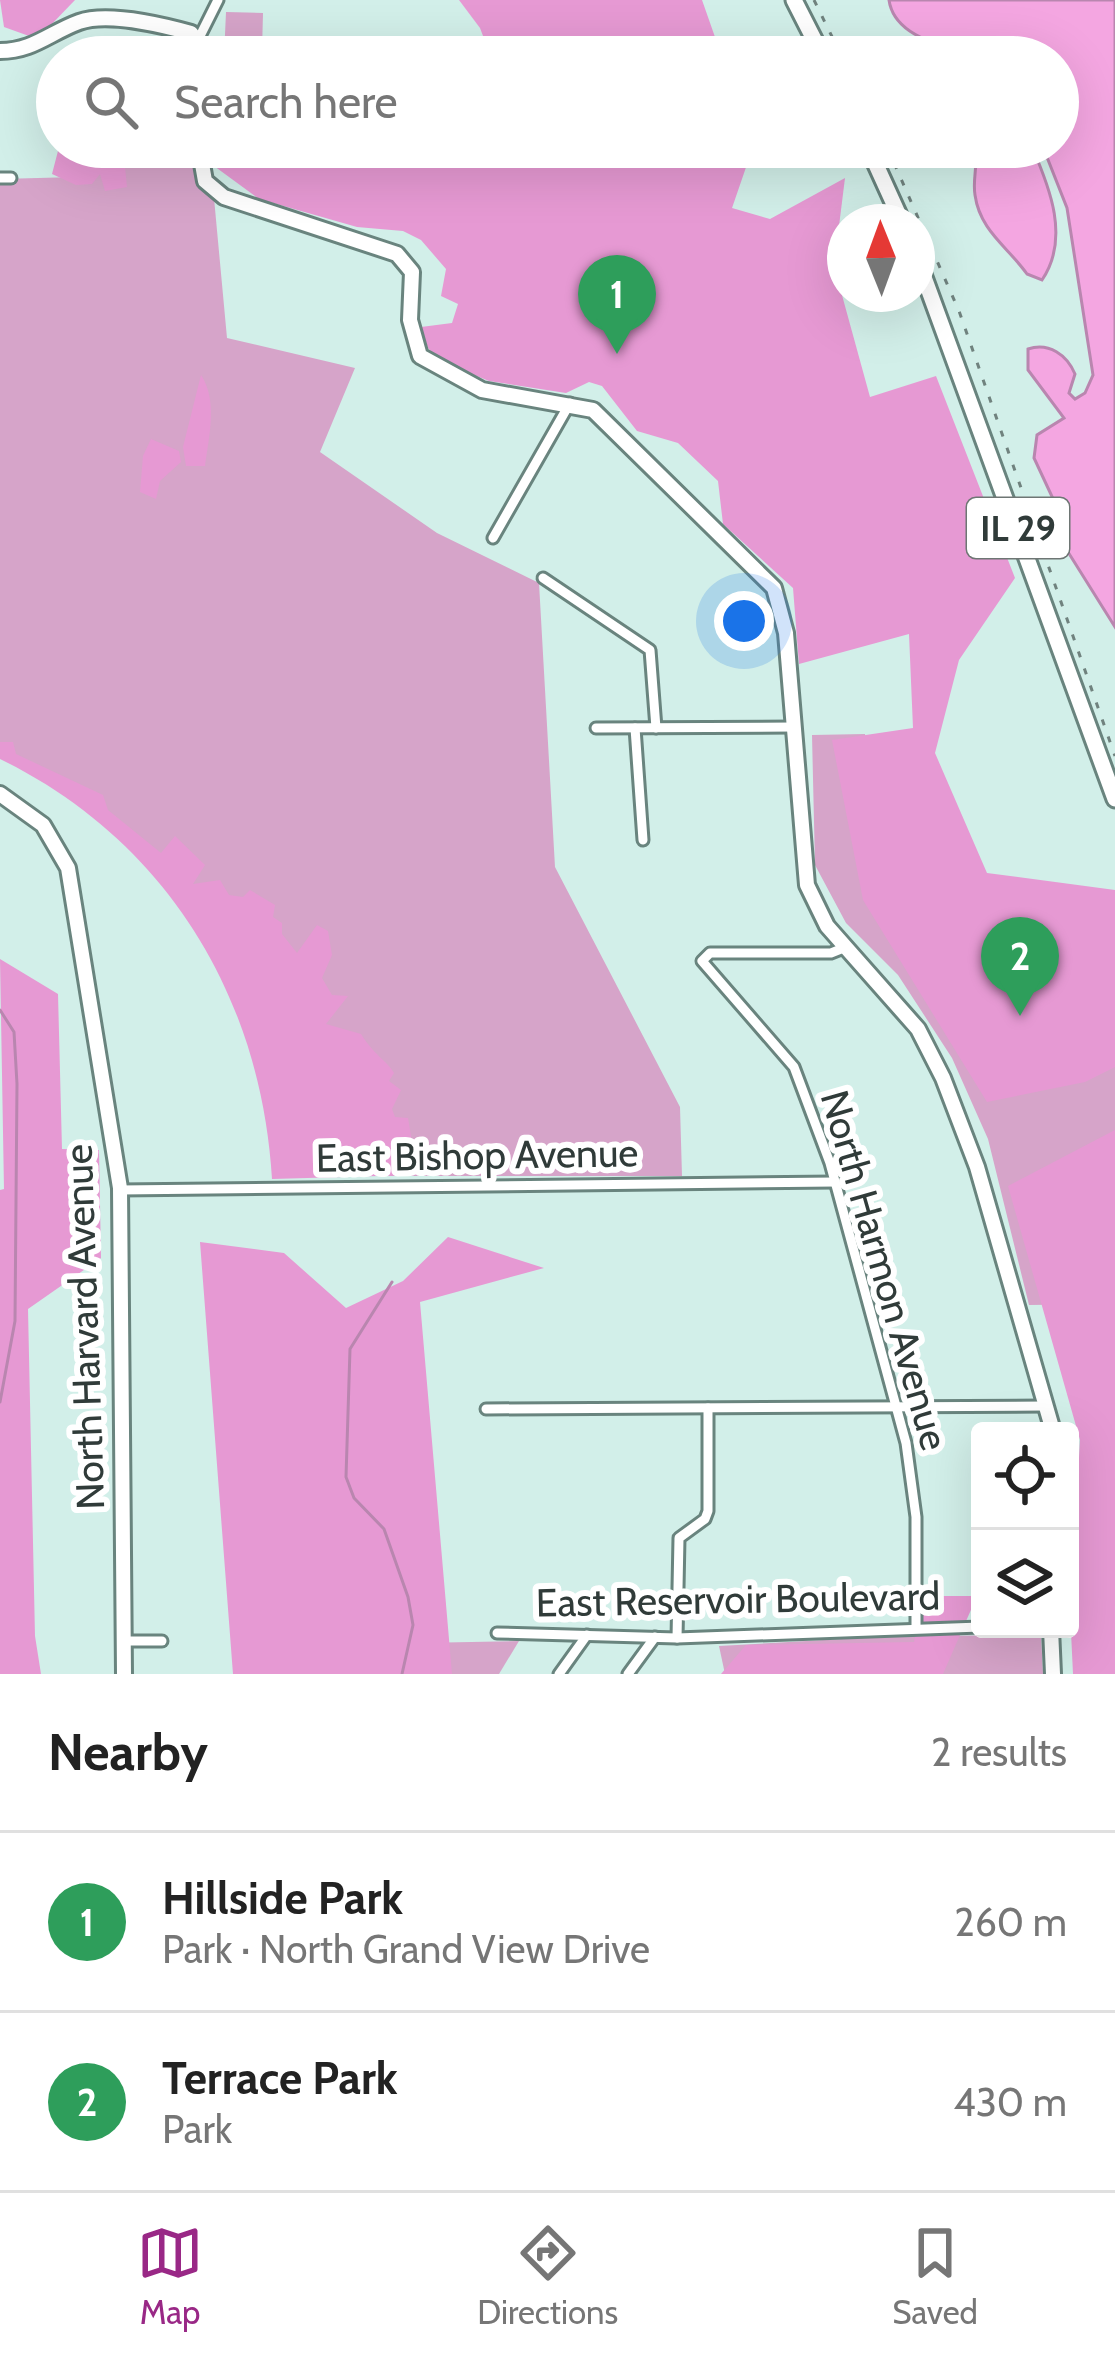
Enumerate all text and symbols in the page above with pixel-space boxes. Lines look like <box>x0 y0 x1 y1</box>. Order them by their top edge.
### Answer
search box <box>36 36 1079 168</box>
icon: search <box>78 69 144 135</box>
text: Search here <box>174 75 398 129</box>
north arrow <box>827 204 935 312</box>
pin: 1 <box>578 255 656 354</box>
road number: IL 29 <box>967 498 1069 558</box>
your location <box>714 591 774 651</box>
pin: 2 <box>981 917 1059 1016</box>
street label: North Harmon Avenue <box>811 1085 959 1455</box>
street label: East Bishop Avenue <box>315 1128 639 1182</box>
street label: North Harvard Avenue <box>54 1144 114 1510</box>
map controls <box>971 1422 1079 1638</box>
button: locate <box>971 1422 1079 1530</box>
button: layers <box>971 1530 1079 1638</box>
street label: East Reservoir Boulevard <box>535 1571 941 1627</box>
text: Nearby <box>48 1721 208 1783</box>
text: 2 results <box>931 1728 1067 1776</box>
text: Hillside Park <box>162 1871 403 1925</box>
text: 1 <box>80 1898 94 1946</box>
text: 260 m <box>954 1898 1067 1946</box>
text: Park · North Grand View Drive <box>162 1925 650 1973</box>
text: Terrace Park <box>162 2051 398 2105</box>
text: 2 <box>77 2078 97 2126</box>
text: 430 m <box>953 2078 1067 2126</box>
text: Park <box>162 2105 232 2153</box>
tab: Map <box>137 2220 203 2332</box>
tab: Directions <box>477 2220 618 2332</box>
tab: Saved <box>892 2220 978 2332</box>

